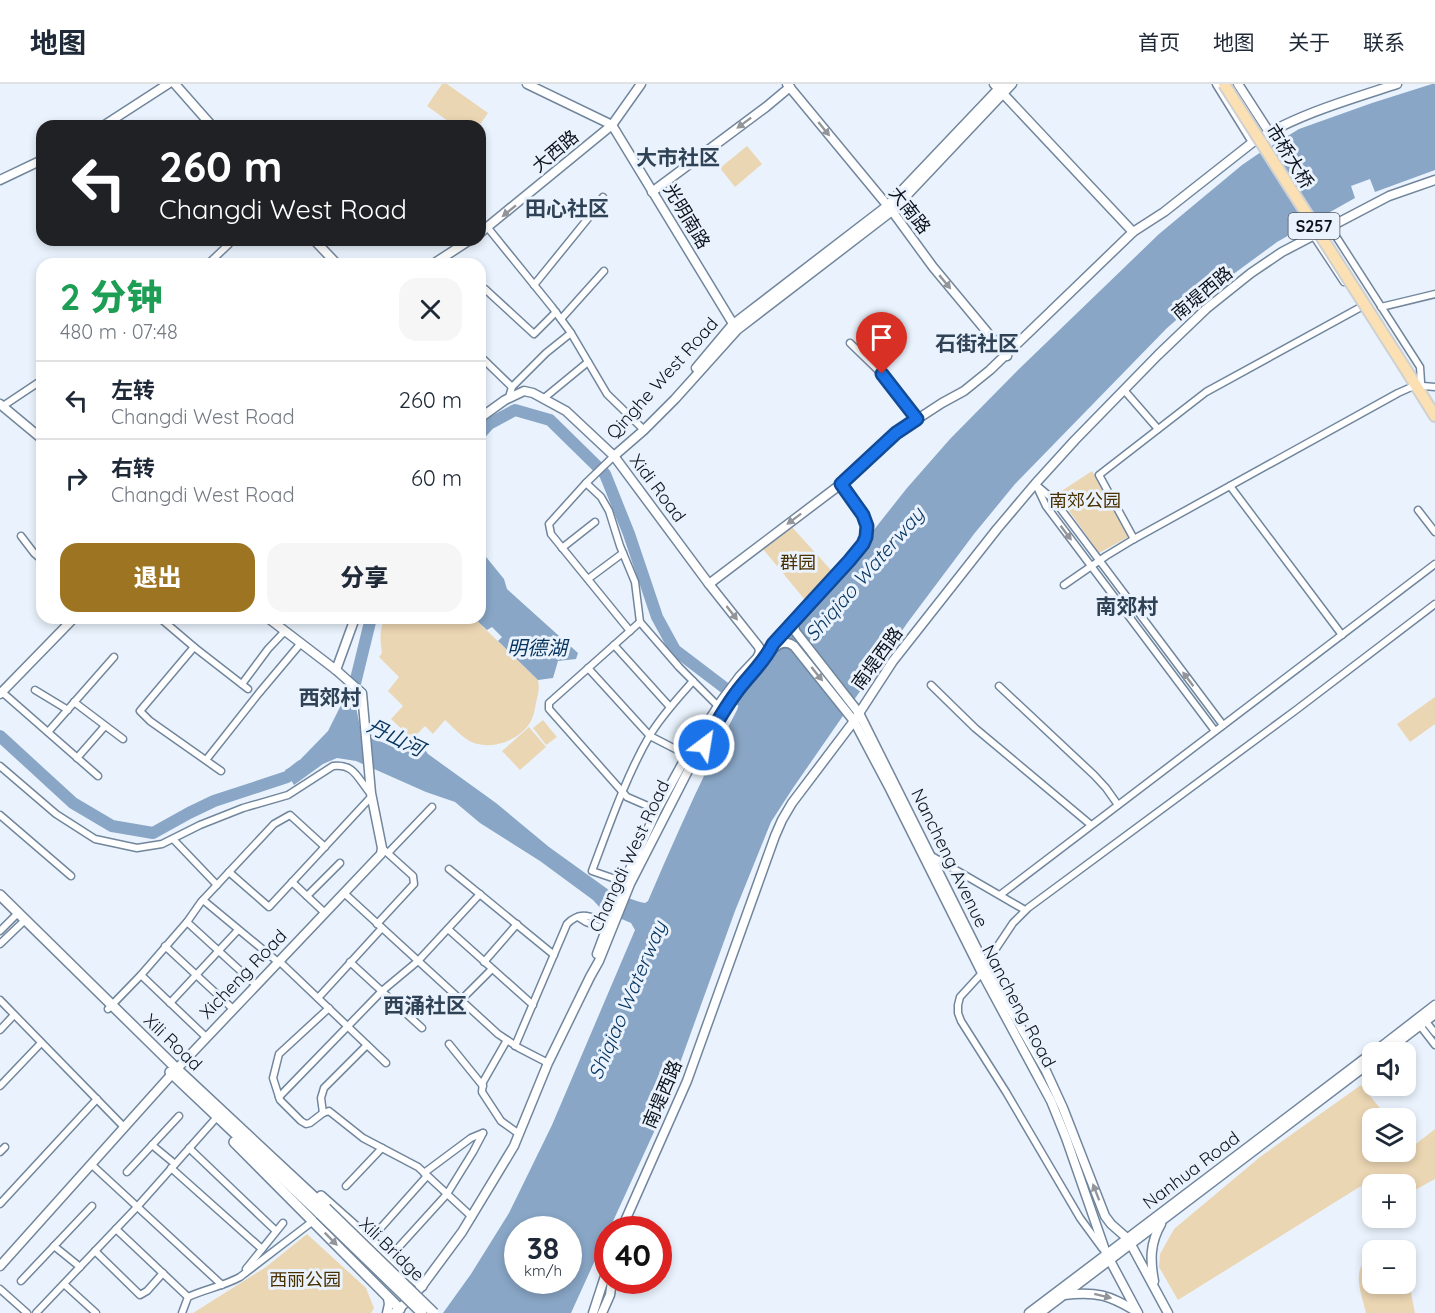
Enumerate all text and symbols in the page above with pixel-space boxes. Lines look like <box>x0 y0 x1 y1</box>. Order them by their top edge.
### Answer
text: 地图 <box>30 25 86 60</box>
text: 首页 <box>1138 29 1180 55</box>
text: 地图 <box>1213 29 1255 55</box>
text: 关于 <box>1288 29 1330 55</box>
text: 联系 <box>1363 29 1405 55</box>
one-way arrow <box>736 117 751 129</box>
street label: 市桥大桥 <box>1261 119 1319 193</box>
one-way arrow <box>818 121 831 137</box>
street label: 大西路 <box>527 125 583 177</box>
text: 260 m <box>159 140 282 193</box>
icon: left <box>60 144 138 222</box>
district label: 大市社区 <box>636 144 720 170</box>
street label: 光明南路 <box>659 179 715 253</box>
street label: 大南路 <box>884 182 936 238</box>
text: Changdi West Road <box>159 192 407 226</box>
district label: 田心社区 <box>525 195 609 221</box>
one-way arrow <box>501 204 517 217</box>
road number: S257 <box>1288 213 1340 239</box>
street label: 南堤西路 <box>1167 261 1237 325</box>
text: 2 分钟 <box>60 274 163 319</box>
one-way arrow <box>939 274 952 290</box>
button: close <box>399 278 462 341</box>
street label: Qinghe West Road <box>601 312 723 444</box>
pin <box>856 312 907 374</box>
text: 480 m · 07:48 <box>60 319 178 344</box>
icon: arrive <box>865 321 898 354</box>
district label: 石街社区 <box>935 330 1019 356</box>
text: 左转 <box>111 376 155 404</box>
icon: left <box>60 384 93 417</box>
text: 260 m <box>399 386 462 414</box>
text: Changdi West Road <box>111 404 295 429</box>
street label: Xidi Road <box>625 449 691 527</box>
text: 右转 <box>111 454 155 482</box>
icon: right <box>60 462 93 495</box>
text: 60 m <box>411 464 462 492</box>
text: Changdi West Road <box>111 482 295 507</box>
park label: 南郊公园 <box>1049 489 1121 512</box>
water label: Shiqiao Waterway <box>799 501 930 646</box>
one-way arrow <box>786 513 802 526</box>
one-way arrow <box>1060 525 1072 540</box>
button: 退出 <box>60 543 255 612</box>
button: 分享 <box>267 543 462 612</box>
park label: 群园 <box>780 551 816 574</box>
district label: 南郊村 <box>1096 593 1159 619</box>
one-way arrow <box>726 605 738 620</box>
street label: 南堤西路 <box>847 622 907 694</box>
water label: 明德湖 <box>507 635 570 660</box>
one-way arrow <box>810 666 823 682</box>
one-way arrow <box>1182 671 1194 686</box>
district label: 西郊村 <box>299 684 362 710</box>
water label: 丹山河 <box>364 713 432 763</box>
position arrow <box>672 713 736 777</box>
street label: Changdi West Road <box>584 776 674 936</box>
street label: Nancheng Avenue <box>906 785 994 931</box>
water label: Shiqiao Waterway <box>582 916 672 1083</box>
street label: Xicheng Road <box>195 924 291 1024</box>
street label: Nancheng Road <box>977 941 1061 1071</box>
district label: 西涌社区 <box>383 992 467 1018</box>
street label: Xili Road <box>139 1009 207 1075</box>
map controls <box>1362 1042 1416 1294</box>
button: sound <box>1362 1042 1416 1096</box>
street label: 南堤西路 <box>637 1056 687 1132</box>
button: layers <box>1362 1108 1416 1162</box>
street label: Nanhua Road <box>1138 1126 1244 1214</box>
button: + <box>1362 1174 1416 1228</box>
one-way arrow <box>1090 1183 1100 1201</box>
street label: Xili Bridge <box>354 1212 430 1286</box>
speed limit sign: 40 <box>594 1216 672 1294</box>
text: 38 <box>527 1229 559 1267</box>
one-way arrow <box>323 1232 337 1246</box>
button: − <box>1362 1240 1416 1294</box>
text: km/h <box>524 1261 562 1280</box>
park label: 西丽公园 <box>269 1268 341 1291</box>
one-way arrow <box>1094 1292 1112 1301</box>

